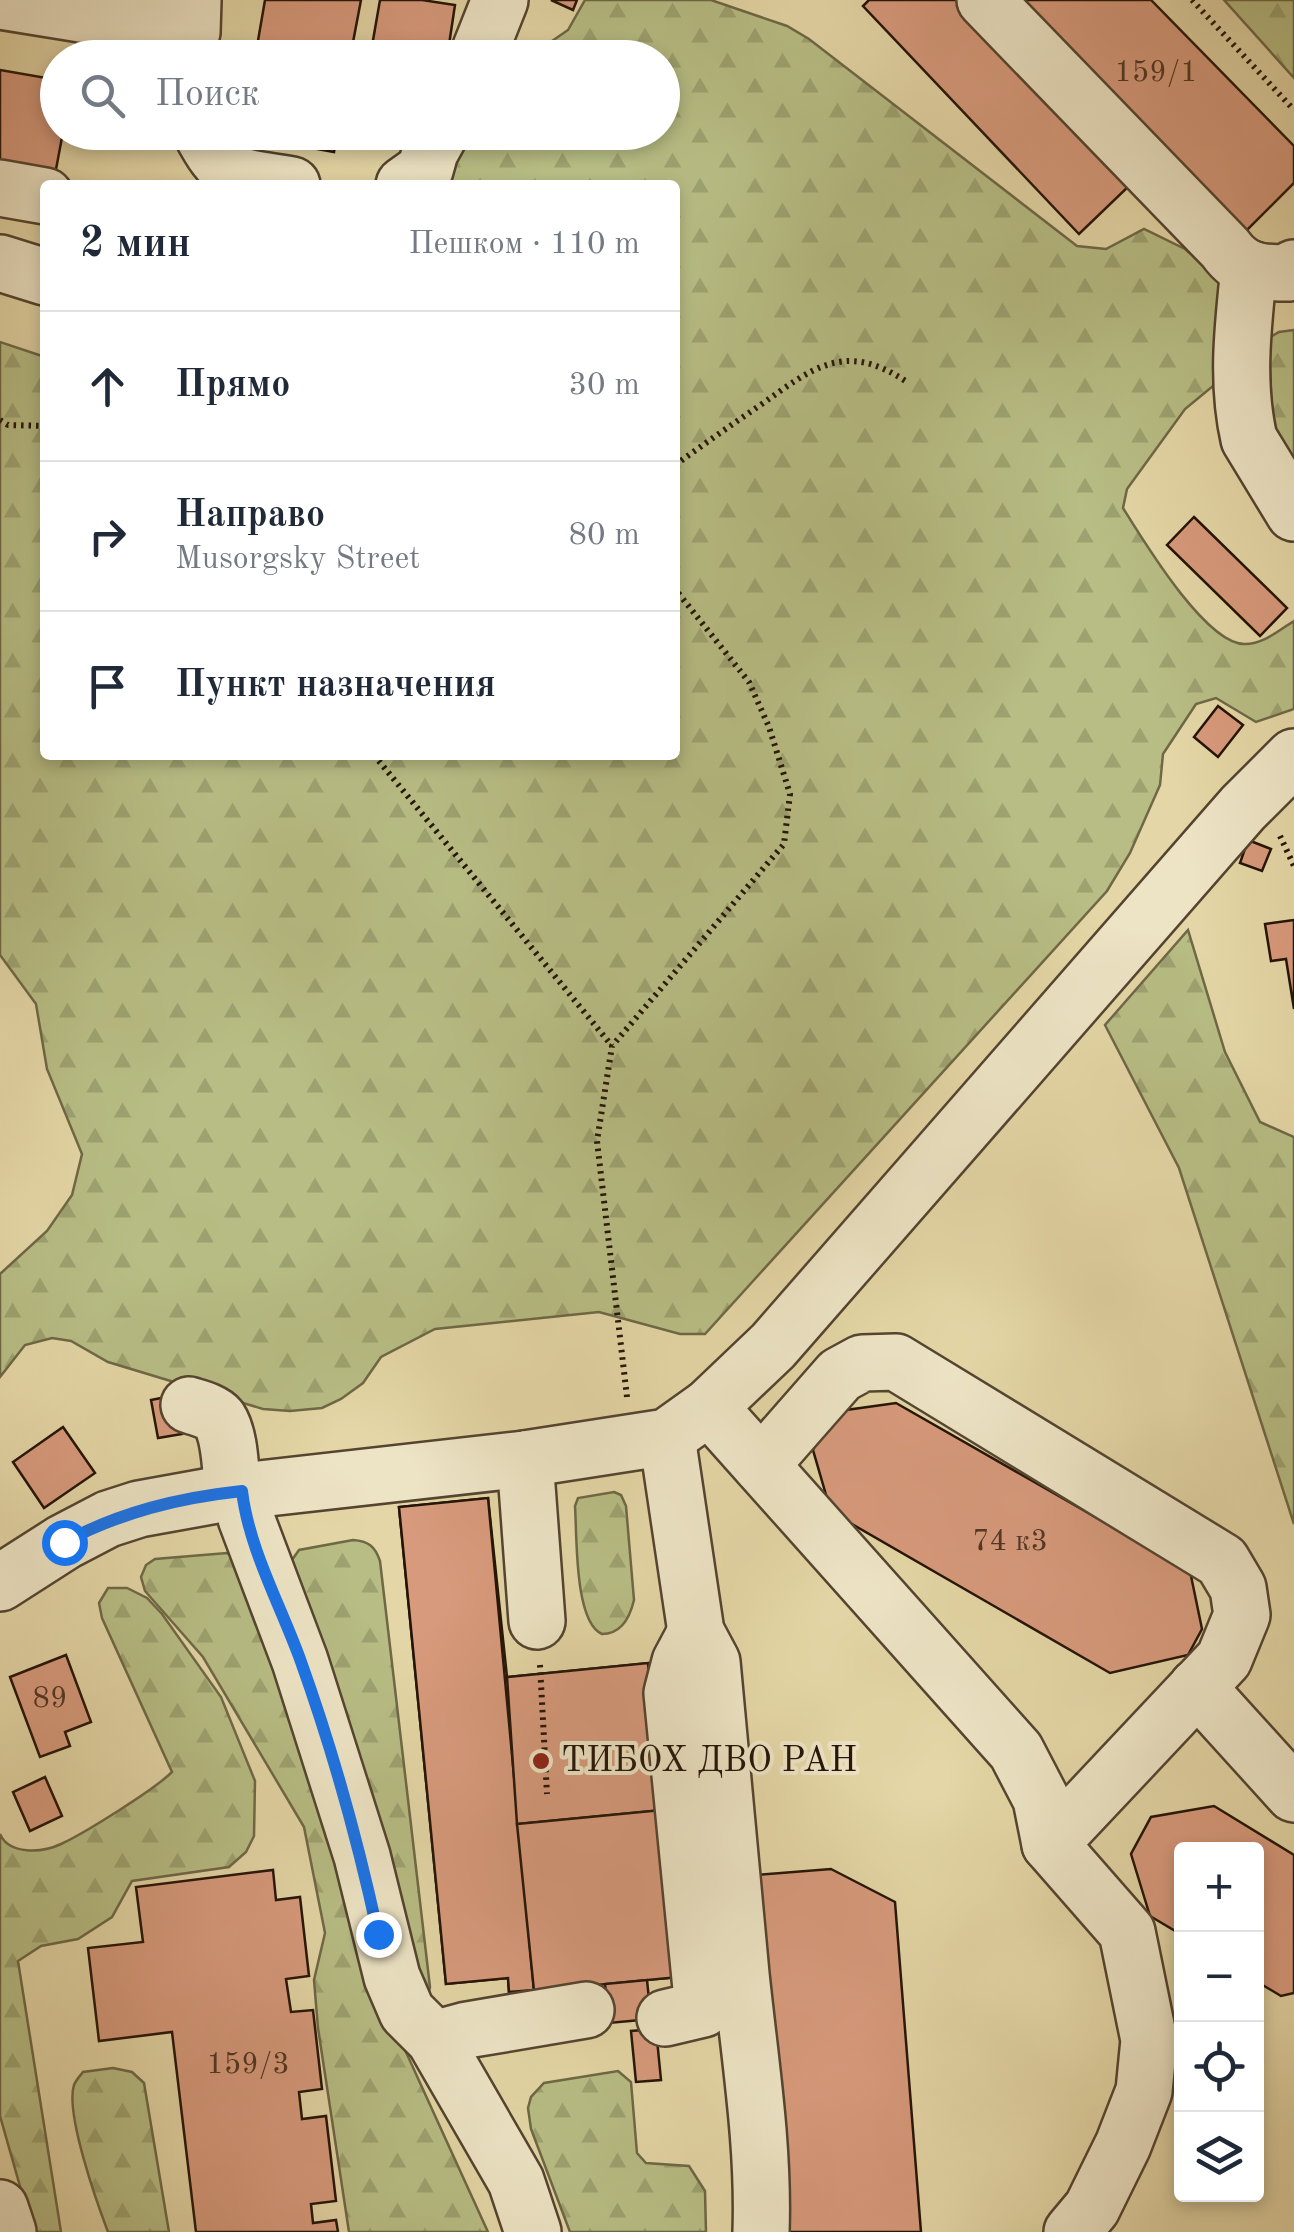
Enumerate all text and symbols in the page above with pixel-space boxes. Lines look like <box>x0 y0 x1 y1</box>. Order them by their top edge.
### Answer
search box <box>40 40 680 150</box>
house number: 159/1 <box>1114 58 1198 88</box>
icon: search <box>75 68 130 123</box>
text: Поиск <box>155 76 260 114</box>
text: 2 мин <box>80 224 191 266</box>
text: Пешком · 110 m <box>408 229 640 261</box>
icon: ahead <box>80 359 135 414</box>
text: Прямо <box>175 367 290 405</box>
text: 30 m <box>569 370 640 402</box>
text: Направо <box>175 497 325 535</box>
icon: right <box>80 509 135 564</box>
text: 80 m <box>569 520 640 552</box>
text: Musorgsky Street <box>175 544 420 576</box>
icon: arrive <box>80 659 135 714</box>
text: Пункт назначения <box>175 667 496 705</box>
route start <box>42 1520 88 1566</box>
house number: 74 к3 <box>972 1527 1048 1557</box>
house number: 89 <box>33 1684 67 1714</box>
place label: ТИБОХ ДВО РАН <box>561 1744 857 1779</box>
marker: ТИБОХ ДВО РАН <box>530 1750 552 1772</box>
map controls <box>1174 1842 1264 2202</box>
button: + <box>1174 1842 1264 1932</box>
route end <box>356 1912 402 1958</box>
button: − <box>1174 1932 1264 2022</box>
button: locate <box>1174 2022 1264 2112</box>
house number: 159/3 <box>206 2050 290 2080</box>
button: layers <box>1174 2112 1264 2202</box>

